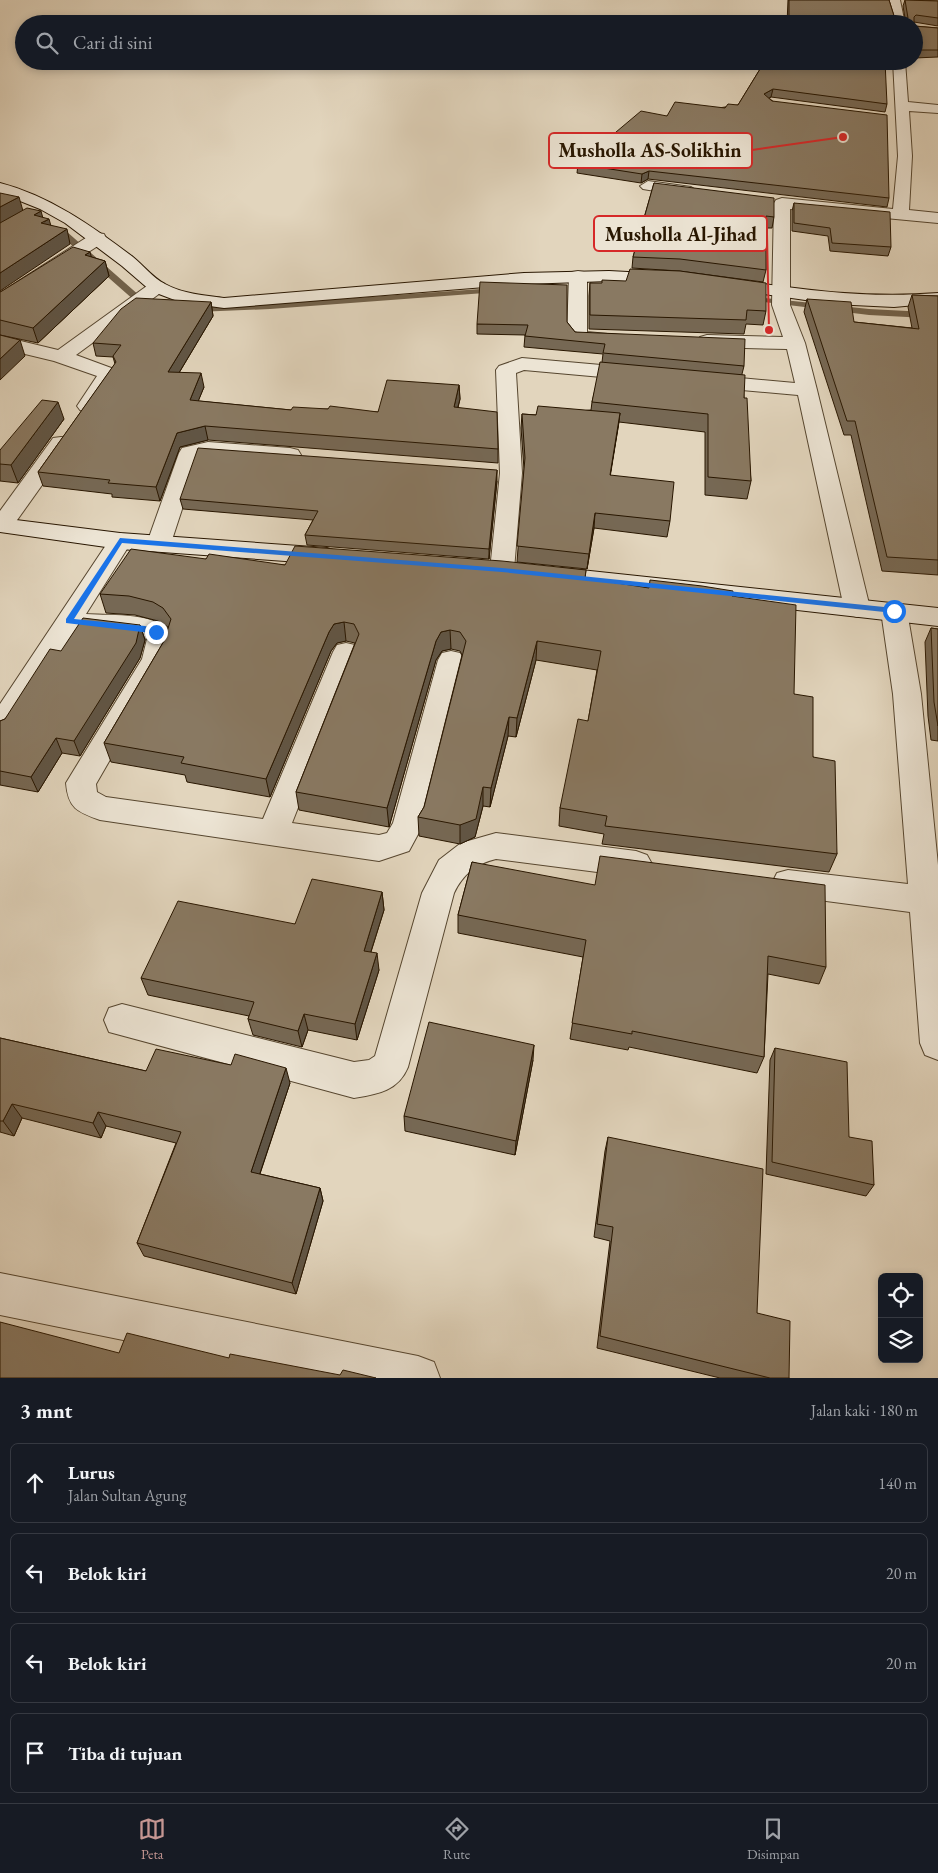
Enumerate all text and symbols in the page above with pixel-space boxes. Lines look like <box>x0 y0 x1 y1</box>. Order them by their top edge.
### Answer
search box <box>15 15 923 70</box>
icon: search <box>33 29 61 57</box>
text: Cari di sini <box>73 30 152 55</box>
callout: Musholla AS-Solikhin <box>549 133 752 168</box>
text: Musholla AS-Solikhin <box>558 137 742 163</box>
callout: Musholla Al-Jihad <box>594 216 767 251</box>
text: Musholla Al-Jihad <box>605 221 757 247</box>
route start <box>883 600 906 623</box>
route end <box>145 621 168 644</box>
map controls <box>878 1273 923 1363</box>
button: locate <box>878 1273 923 1318</box>
button: layers <box>878 1318 923 1363</box>
text: 3 mnt <box>20 1397 72 1424</box>
text: Jalan kaki · 180 m <box>811 1400 918 1421</box>
text: Lurus <box>68 1460 115 1485</box>
icon: ahead <box>21 1469 49 1497</box>
text: 140 m <box>878 1473 917 1494</box>
text: Jalan Sultan Agung <box>68 1485 186 1506</box>
icon: left <box>21 1559 49 1587</box>
text: Belok kiri <box>68 1561 147 1586</box>
text: 20 m <box>886 1563 917 1584</box>
icon: left <box>21 1649 49 1677</box>
text: Belok kiri <box>68 1651 147 1676</box>
text: 20 m <box>886 1653 917 1674</box>
icon: arrive <box>21 1739 49 1767</box>
text: Tiba di tujuan <box>68 1741 182 1766</box>
tab: Peta <box>138 1815 166 1863</box>
tab: Rute <box>443 1815 471 1863</box>
tab: Disimpan <box>747 1815 800 1863</box>

